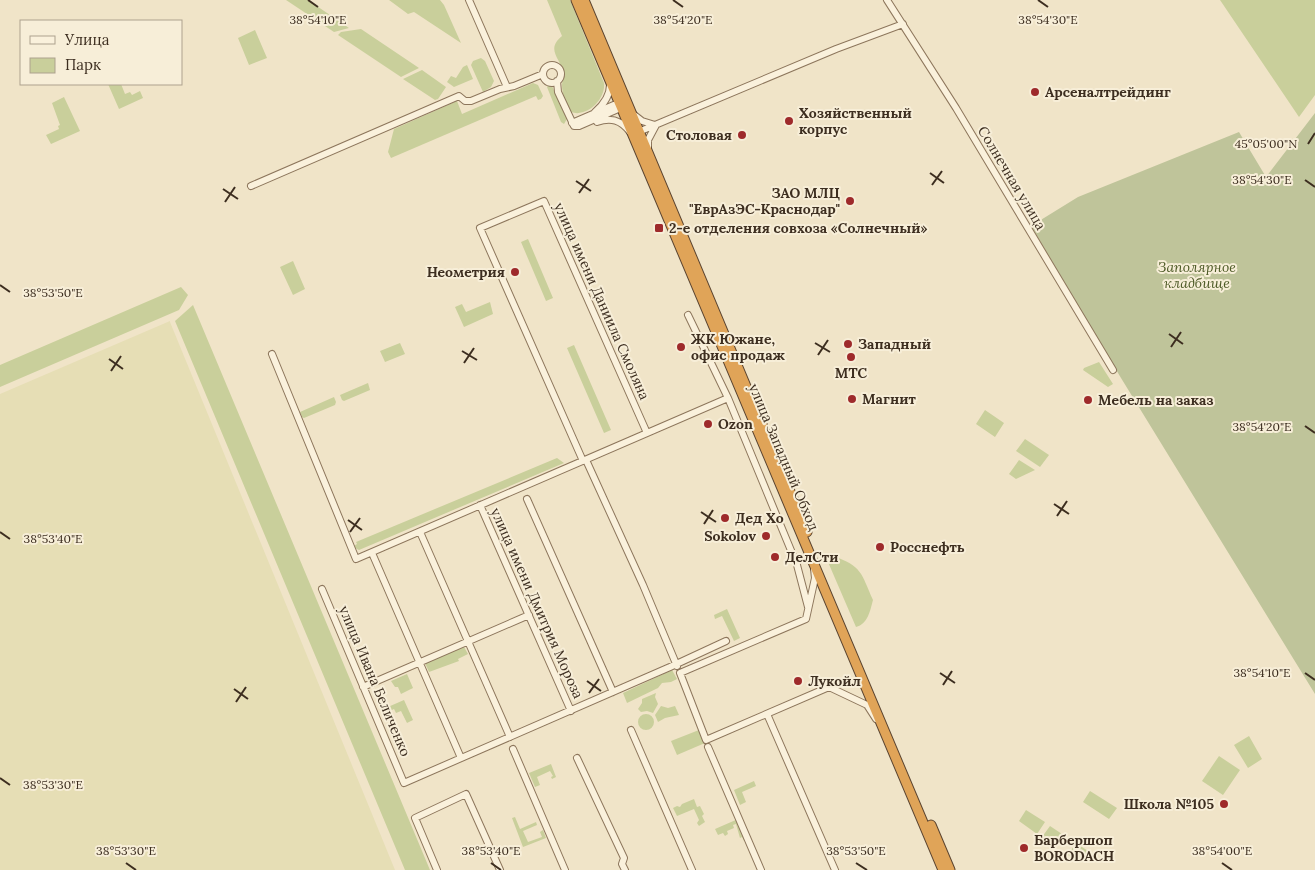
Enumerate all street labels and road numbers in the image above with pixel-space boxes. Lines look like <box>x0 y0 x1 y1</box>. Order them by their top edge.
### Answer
street label: Солнечная улица <box>974 123 1050 233</box>
street label: улица имени Даниила Смоляна <box>550 199 654 403</box>
street label: улица Западный Обход <box>745 381 823 533</box>
street label: улица имени Дмитрия Мороза <box>487 505 587 701</box>
street label: улица Ивана Беличенко <box>335 603 415 759</box>

